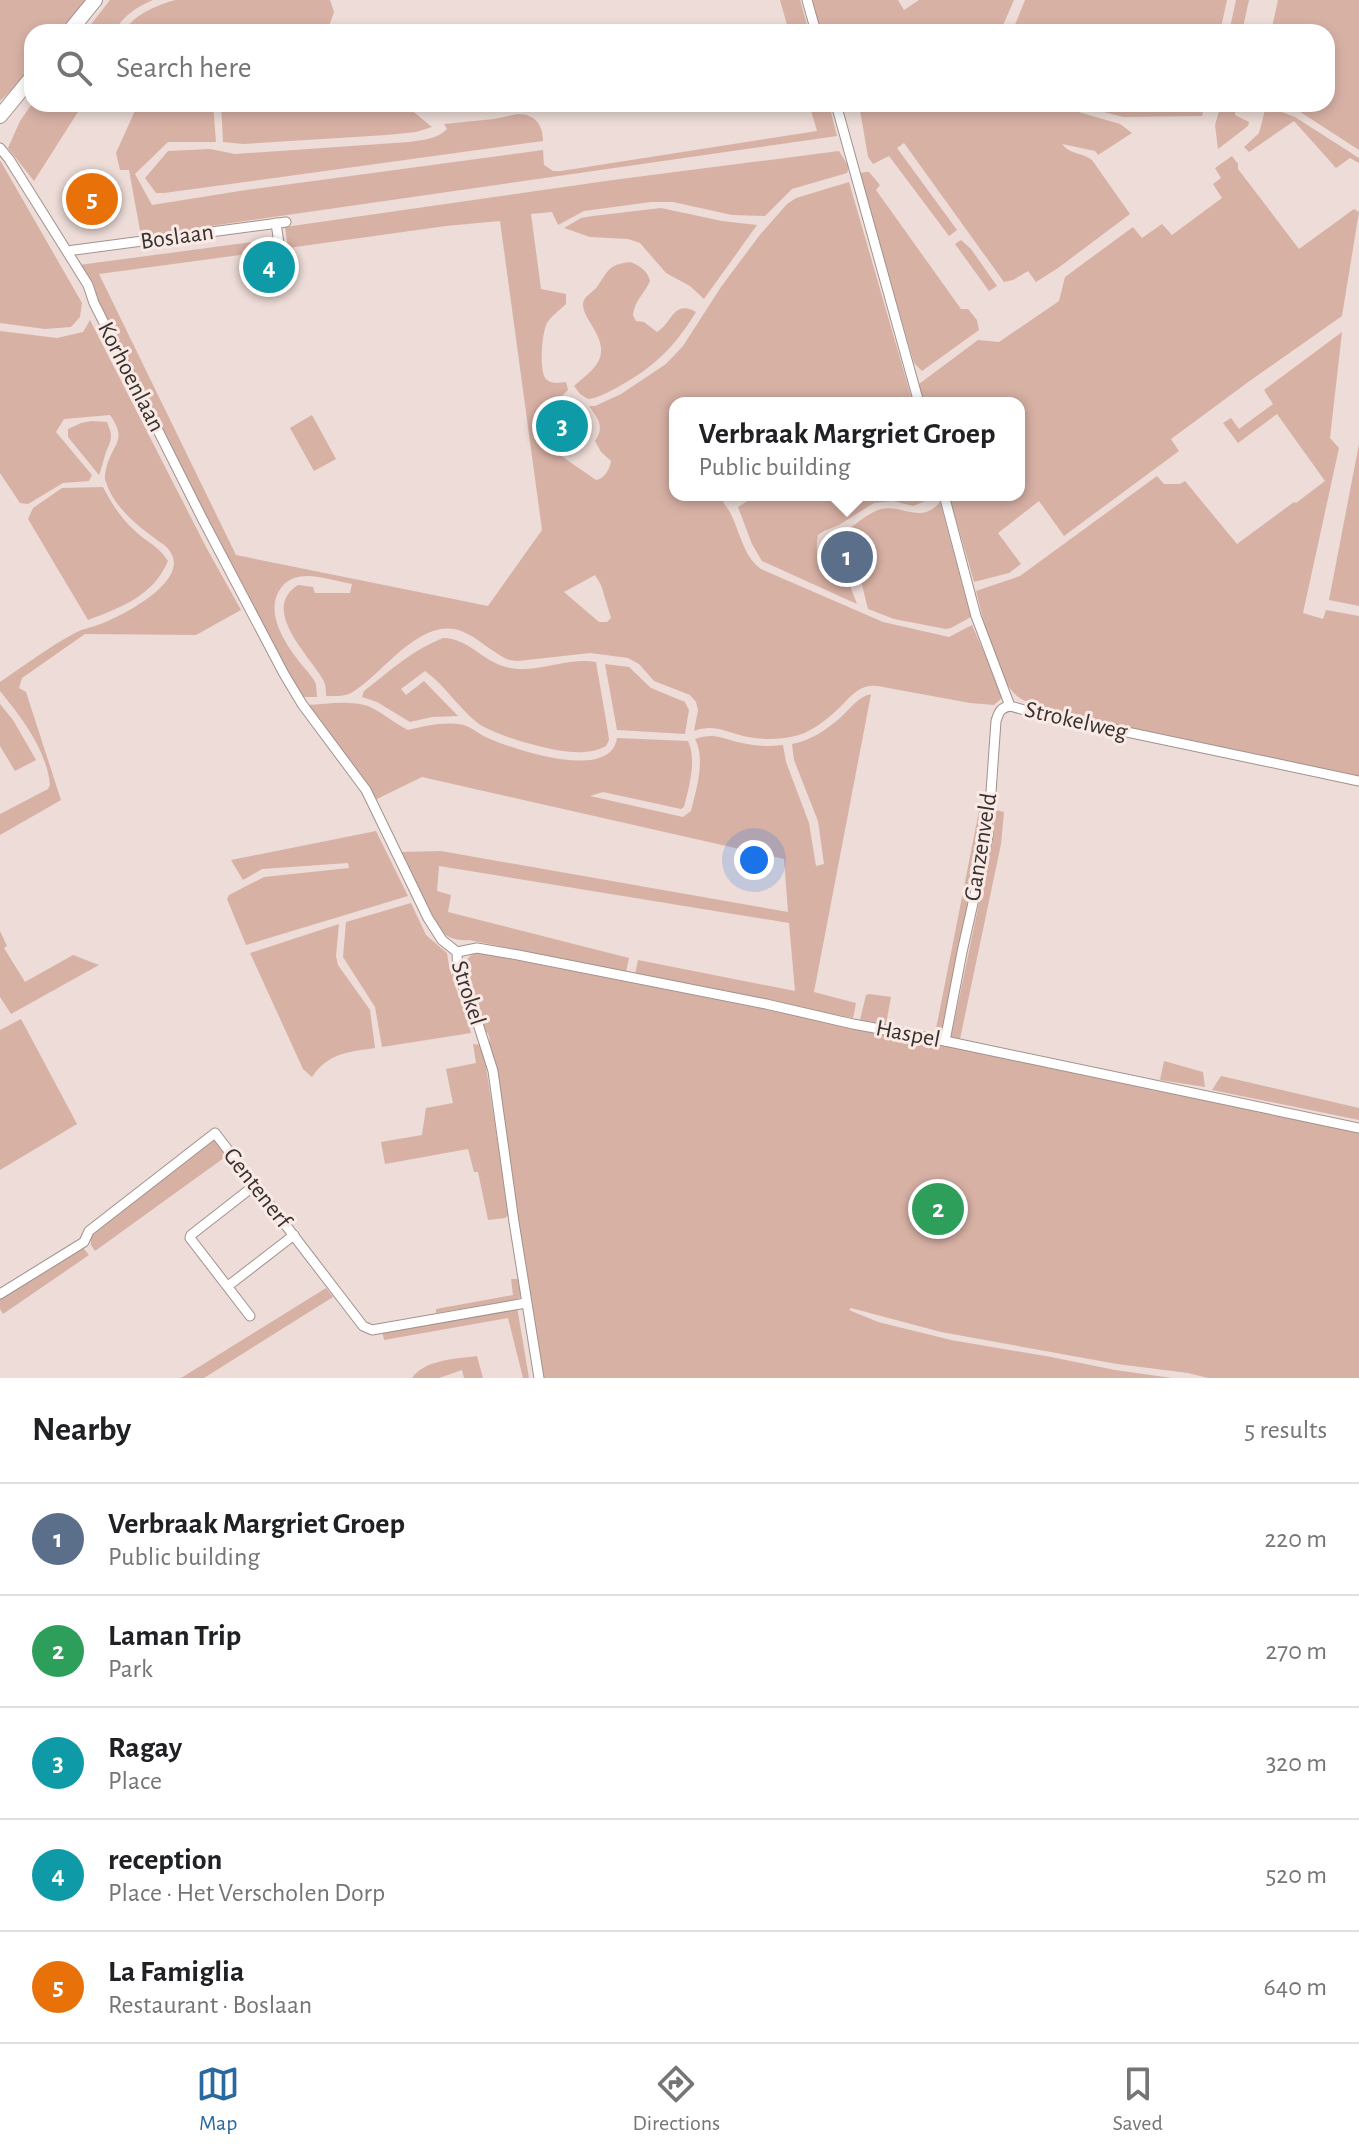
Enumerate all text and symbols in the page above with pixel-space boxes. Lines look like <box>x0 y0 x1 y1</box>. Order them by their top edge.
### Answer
search box <box>24 24 1335 112</box>
icon: search <box>52 46 96 90</box>
text: Search here <box>116 53 252 83</box>
pin: 5 <box>66 169 118 229</box>
street label: Boslaan <box>139 220 215 254</box>
pin: 4 <box>243 237 295 297</box>
street label: Korhoenlaan <box>93 318 169 436</box>
pin: 3 <box>536 396 588 456</box>
popup <box>669 397 1025 501</box>
text: Verbraak Margriet Groep <box>699 419 996 449</box>
text: Public building <box>699 454 850 480</box>
pin: 1 <box>821 527 873 587</box>
street label: Strokelweg <box>1022 698 1130 745</box>
street label: Ganzenveld <box>961 791 1001 903</box>
your location <box>734 840 774 880</box>
street label: Strokel <box>446 958 490 1028</box>
street label: Haspel <box>874 1016 942 1052</box>
street label: Gentenerf <box>219 1143 297 1234</box>
pin: 2 <box>912 1179 964 1239</box>
text: Nearby <box>32 1413 131 1447</box>
text: 5 results <box>1244 1417 1327 1443</box>
text: Verbraak Margriet Groep <box>108 1509 405 1539</box>
text: 1 <box>53 1526 63 1552</box>
text: 220 m <box>1265 1526 1327 1552</box>
text: Public building <box>108 1544 260 1570</box>
text: Laman Trip <box>108 1621 241 1651</box>
text: 2 <box>52 1638 64 1664</box>
text: 270 m <box>1266 1638 1327 1664</box>
text: Park <box>108 1656 153 1682</box>
text: Ragay <box>108 1733 182 1763</box>
text: 3 <box>52 1750 64 1776</box>
text: 320 m <box>1266 1750 1327 1776</box>
text: Place <box>108 1768 162 1794</box>
text: reception <box>108 1845 222 1875</box>
text: 4 <box>51 1862 65 1888</box>
text: 520 m <box>1265 1862 1327 1888</box>
text: Place · Het Verscholen Dorp <box>108 1880 385 1906</box>
text: La Famiglia <box>108 1957 244 1987</box>
text: 5 <box>52 1974 64 2000</box>
text: 640 m <box>1263 1974 1327 2000</box>
text: Restaurant · Boslaan <box>108 1992 312 2018</box>
tab: Map <box>196 2062 240 2136</box>
tab: Directions <box>632 2062 720 2136</box>
tab: Saved <box>1112 2062 1163 2136</box>

